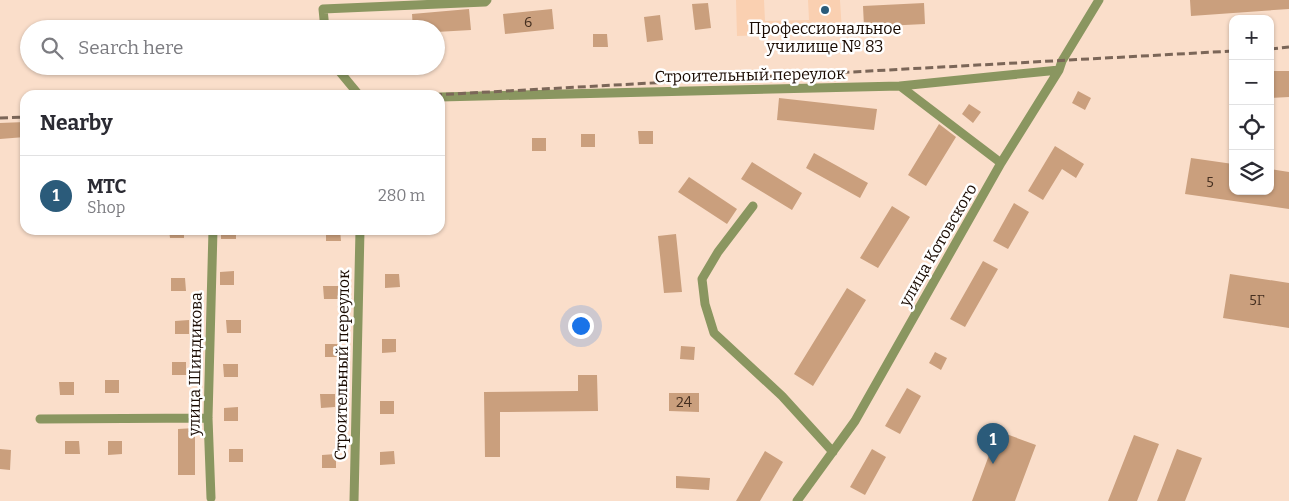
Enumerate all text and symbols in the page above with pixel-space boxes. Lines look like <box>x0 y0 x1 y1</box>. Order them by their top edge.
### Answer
marker: Профессиональное училище № 83 <box>819 4 831 16</box>
house number: 6 <box>524 14 532 31</box>
map controls <box>1229 15 1274 195</box>
button: + <box>1229 15 1274 60</box>
place label: Профессиональное училище № 83 <box>749 19 901 56</box>
search box <box>20 20 445 75</box>
icon: search <box>38 34 66 62</box>
text: Search here <box>78 36 183 59</box>
button: − <box>1229 60 1274 105</box>
street label: Строительный переулок <box>654 64 846 86</box>
button: locate <box>1229 105 1274 150</box>
text: Nearby <box>40 110 113 136</box>
button: layers <box>1229 150 1274 195</box>
house number: 5 <box>1206 174 1214 191</box>
text: МТС <box>87 175 126 198</box>
street label: улица Котовского <box>895 180 981 311</box>
text: 1 <box>53 186 59 205</box>
text: 280 m <box>378 186 425 205</box>
text: Shop <box>87 198 125 217</box>
street label: Строительный переулок <box>331 269 353 461</box>
street label: улица Шиндикова <box>184 292 206 437</box>
house number: 5Г <box>1249 292 1265 309</box>
your location <box>568 313 594 339</box>
house number: 24 <box>676 394 692 411</box>
pin: 1 <box>977 423 1009 464</box>

